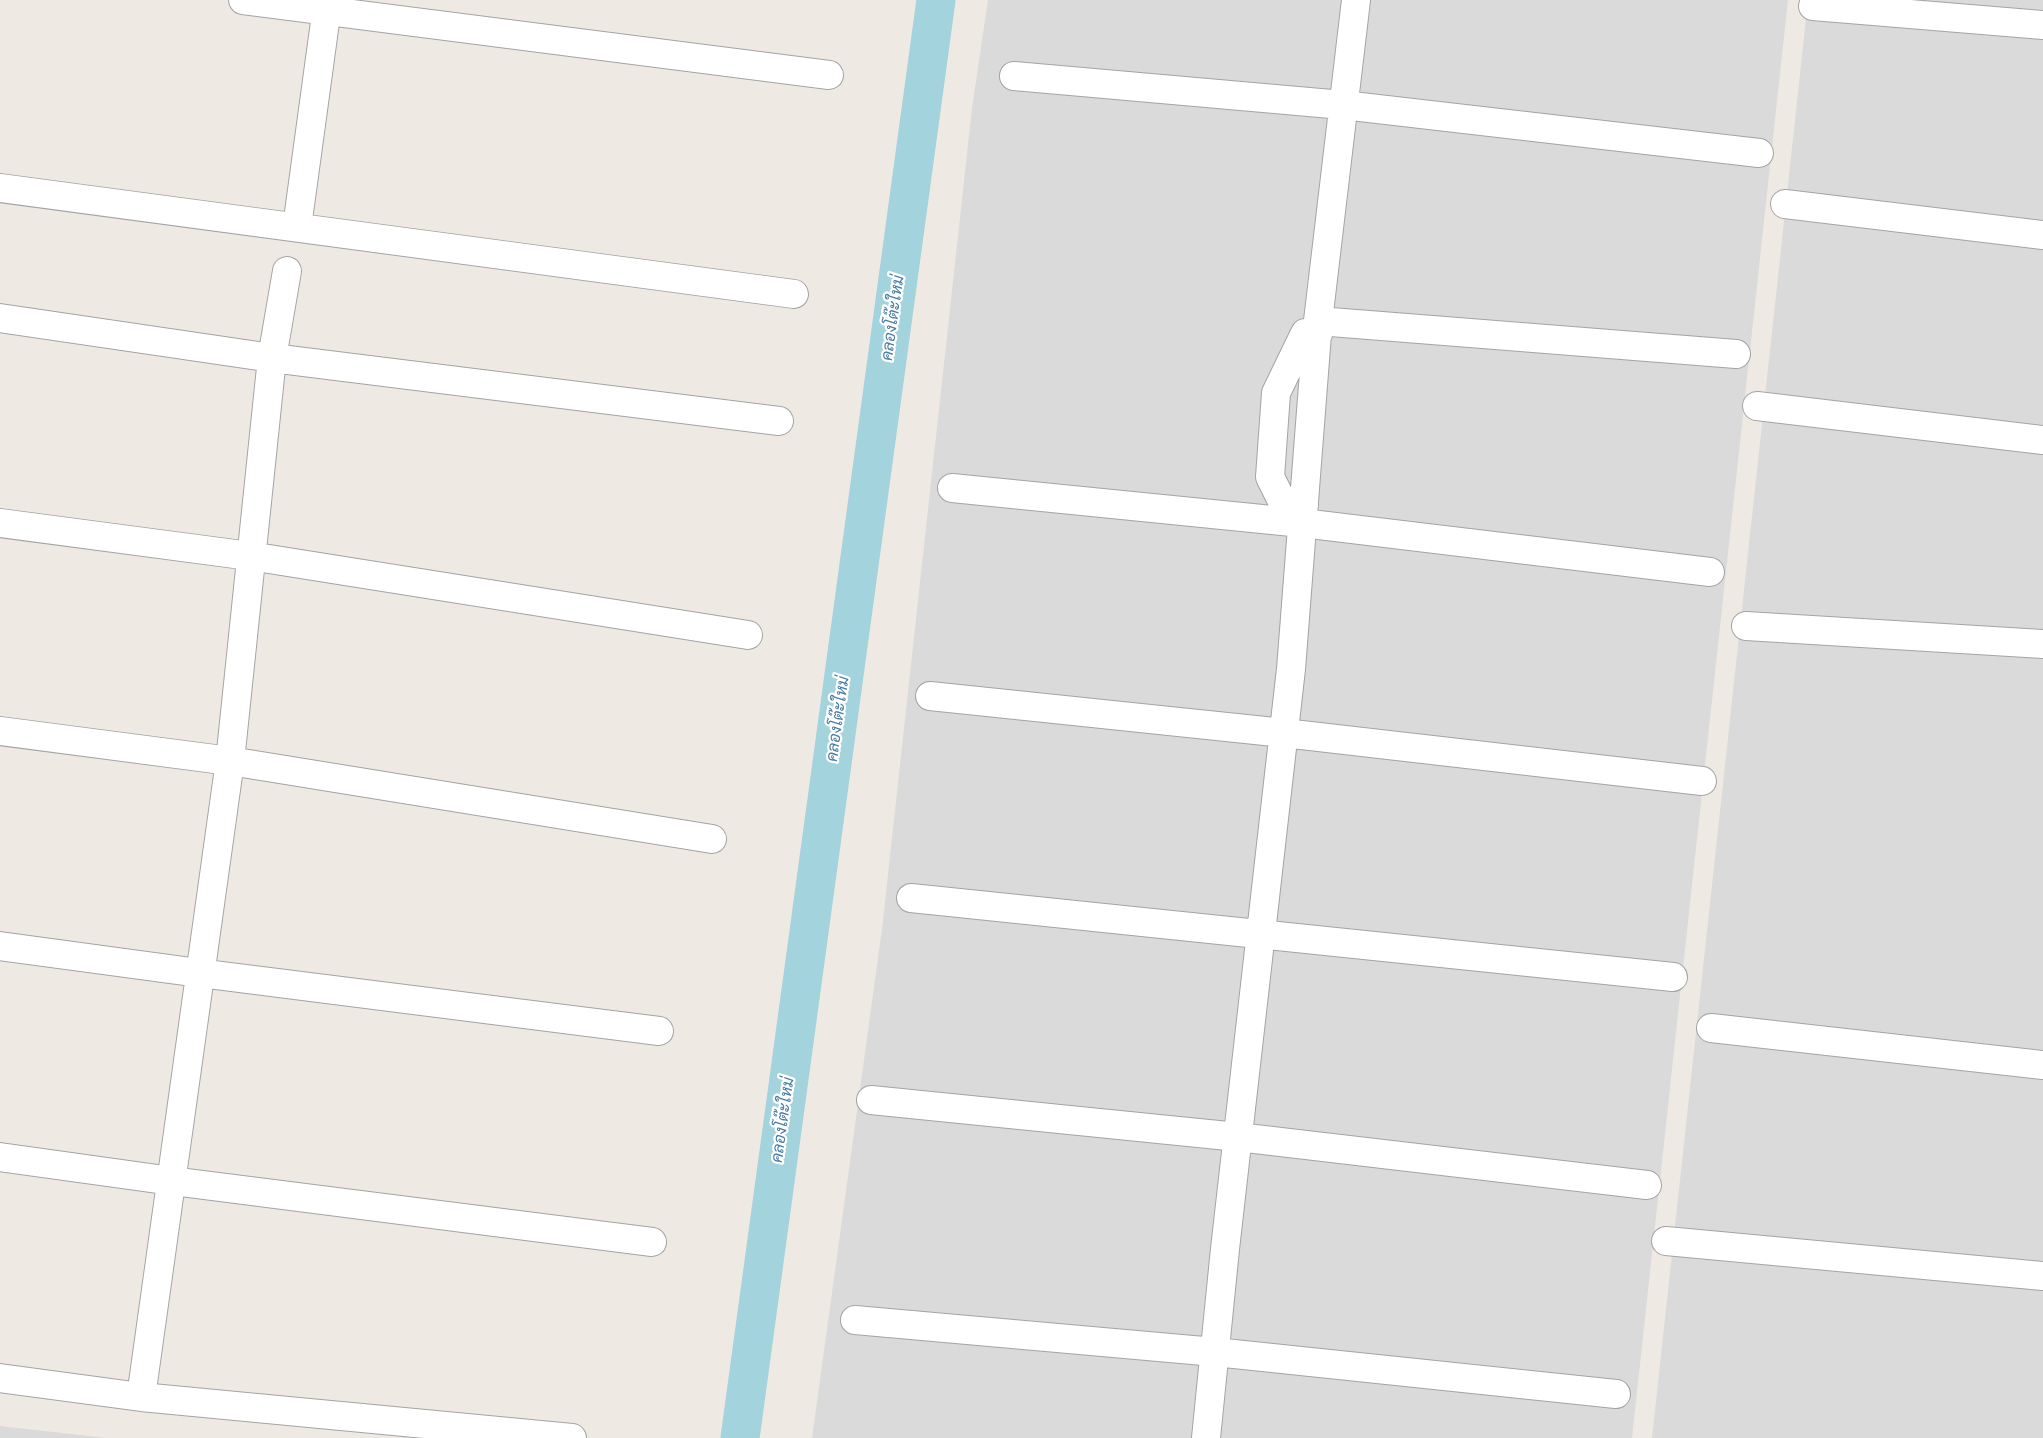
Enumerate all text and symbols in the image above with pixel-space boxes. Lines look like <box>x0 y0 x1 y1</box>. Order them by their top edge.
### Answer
water label: คลองโต๊ะใหม่ <box>878 274 908 362</box>
water label: คลองโต๊ะใหม่ <box>823 675 853 763</box>
water label: คลองโต๊ะใหม่ <box>768 1076 798 1164</box>

